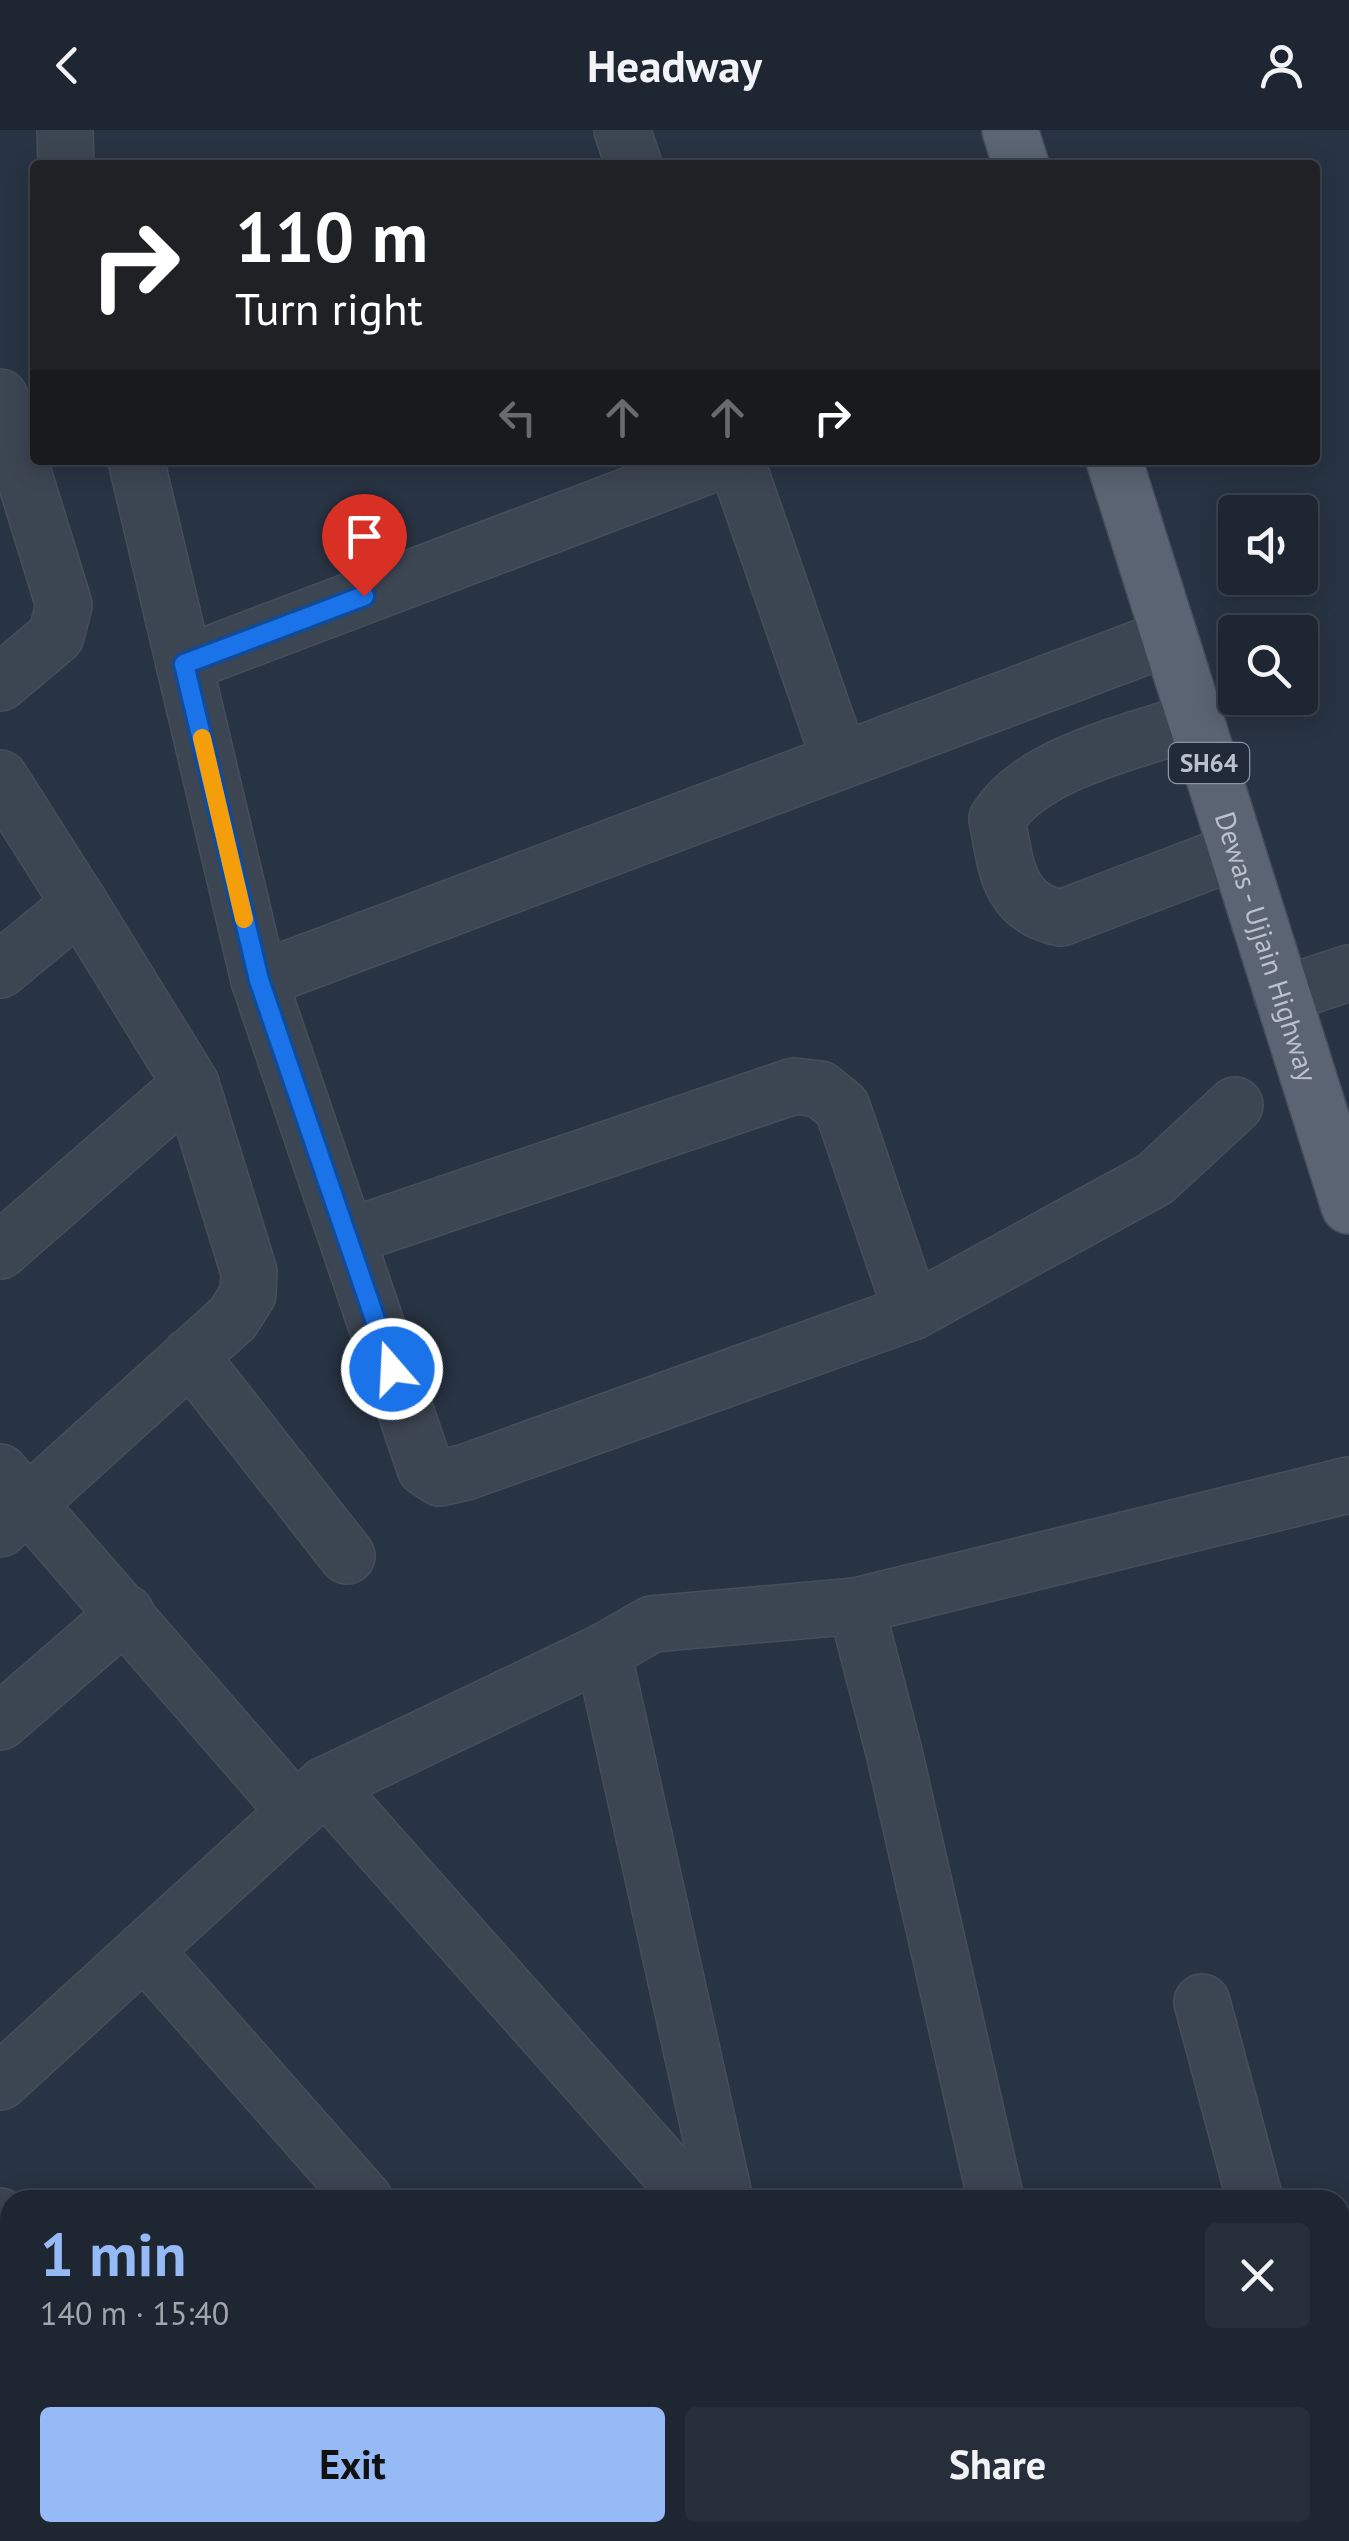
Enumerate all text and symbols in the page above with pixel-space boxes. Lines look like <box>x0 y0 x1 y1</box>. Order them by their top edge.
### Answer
text: Headway <box>587 36 762 94</box>
icon: back <box>40 38 95 93</box>
icon: person <box>1254 38 1309 93</box>
text: 110 m <box>235 191 428 281</box>
icon: right <box>70 200 200 330</box>
text: Turn right <box>235 279 423 337</box>
icon: left <box>490 390 545 445</box>
icon: ahead <box>595 390 650 445</box>
icon: ahead <box>700 390 755 445</box>
icon: right <box>805 390 860 445</box>
pin <box>322 494 407 597</box>
map controls <box>1218 495 1318 715</box>
button: sound <box>1218 495 1318 595</box>
icon: arrive <box>337 509 392 564</box>
button: search <box>1218 615 1318 715</box>
road number: SH64 <box>1169 743 1249 783</box>
street label: Dewas - Ujjain Highway <box>1207 807 1327 1086</box>
position arrow <box>340 1317 444 1421</box>
text: 1 min <box>40 2215 186 2293</box>
button: close <box>1205 2223 1310 2328</box>
text: 140 m · 15:40 <box>40 2292 229 2334</box>
button: Exit <box>40 2407 665 2522</box>
button: Share <box>685 2407 1310 2522</box>

